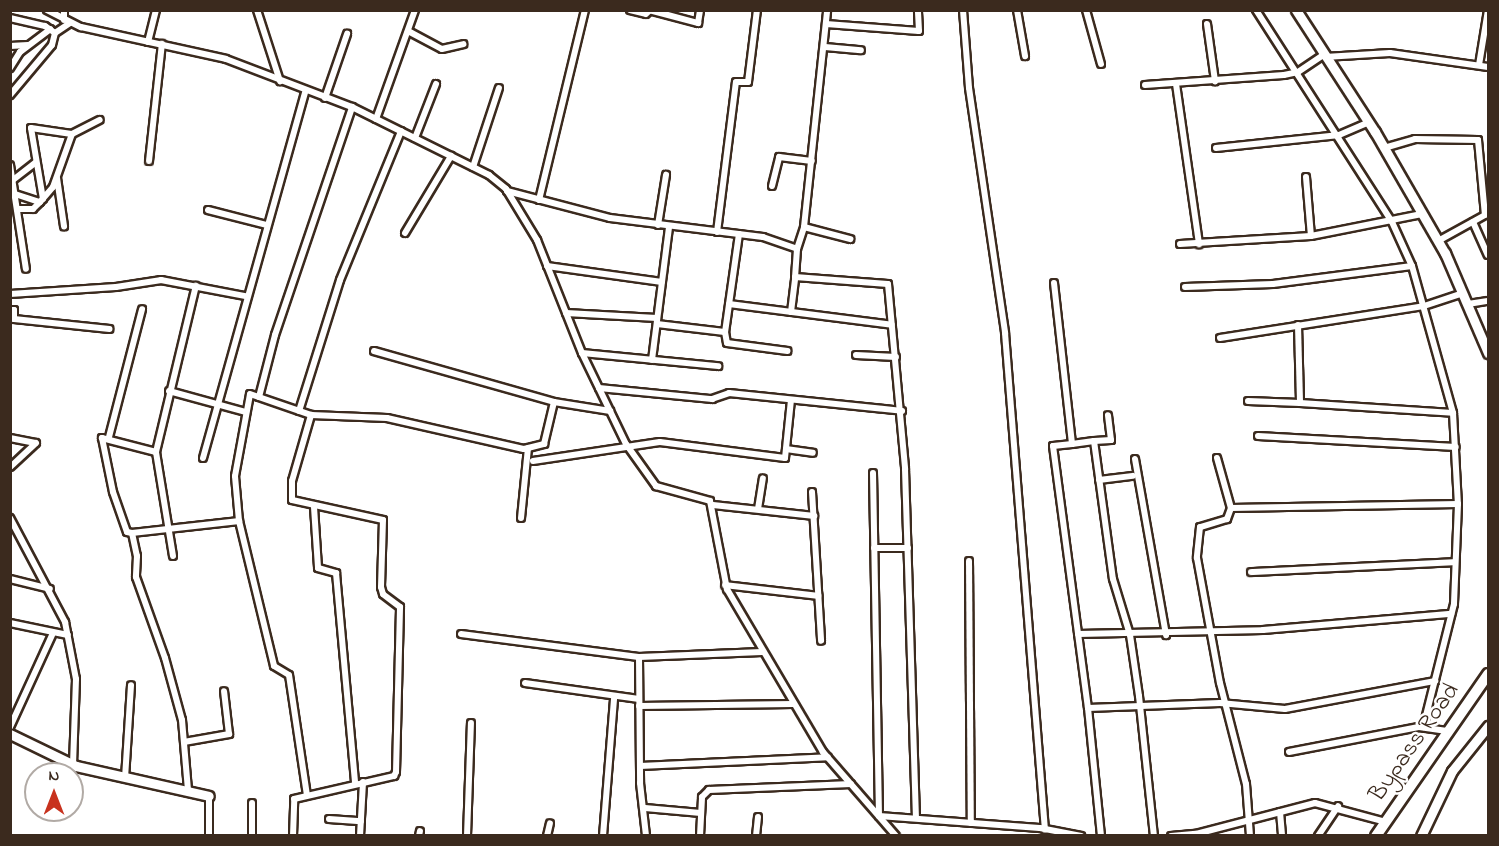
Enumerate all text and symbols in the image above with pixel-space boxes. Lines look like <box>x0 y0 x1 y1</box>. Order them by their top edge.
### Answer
street label: Bypass Road <box>1364 678 1466 808</box>
north arrow <box>24 762 84 822</box>
text: N <box>49 764 59 788</box>

